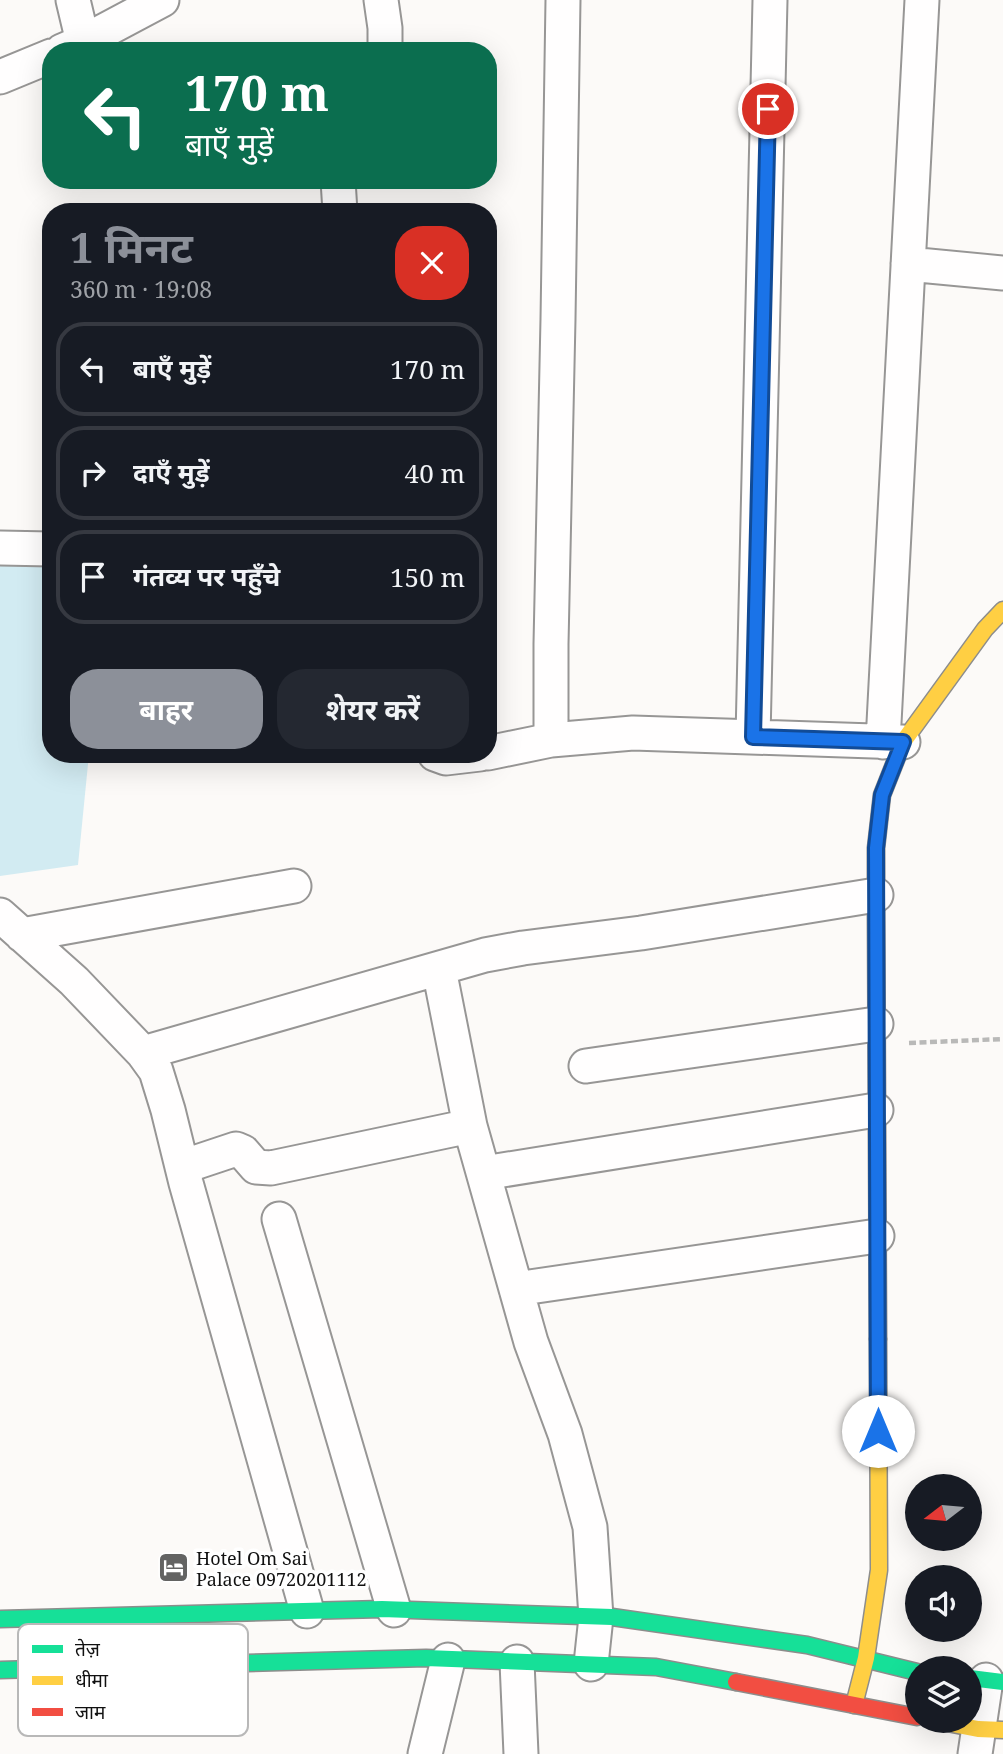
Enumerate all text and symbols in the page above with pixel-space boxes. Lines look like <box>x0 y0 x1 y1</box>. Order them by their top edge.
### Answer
text: 170 m <box>185 59 329 125</box>
icon: left <box>70 70 161 161</box>
pin <box>738 79 798 139</box>
icon: arrive <box>749 90 787 128</box>
text: बाएँ मुड़ें <box>185 122 274 165</box>
text: 1 मिनट <box>70 218 193 275</box>
button: close <box>395 226 469 300</box>
text: 360 m · 19:08 <box>70 273 212 305</box>
icon: left <box>74 350 112 388</box>
text: बाएँ मुड़ें <box>133 350 211 386</box>
text: 170 m <box>390 351 465 387</box>
icon: right <box>74 454 112 492</box>
text: दाएँ मुड़ें <box>133 454 210 490</box>
text: 40 m <box>405 455 465 491</box>
icon: arrive <box>74 558 112 596</box>
text: गंतव्य पर पहुँचे <box>133 558 280 594</box>
text: 150 m <box>390 559 465 595</box>
button: बाहर <box>70 669 263 749</box>
button: शेयर करें <box>277 669 469 749</box>
position arrow <box>841 1394 915 1468</box>
north arrow <box>905 1474 982 1550</box>
map controls <box>905 1474 982 1733</box>
place label: Hotel Om Sai Palace 09720201112 <box>196 1546 367 1591</box>
hotel icon: Hotel Om Sai Palace 09720201112 <box>156 1551 190 1585</box>
button: sound <box>905 1565 982 1642</box>
legend <box>18 1624 248 1736</box>
text: तेज़ <box>75 1636 101 1662</box>
button: layers <box>905 1656 982 1733</box>
text: धीमा <box>75 1667 109 1693</box>
text: जाम <box>75 1699 106 1725</box>

